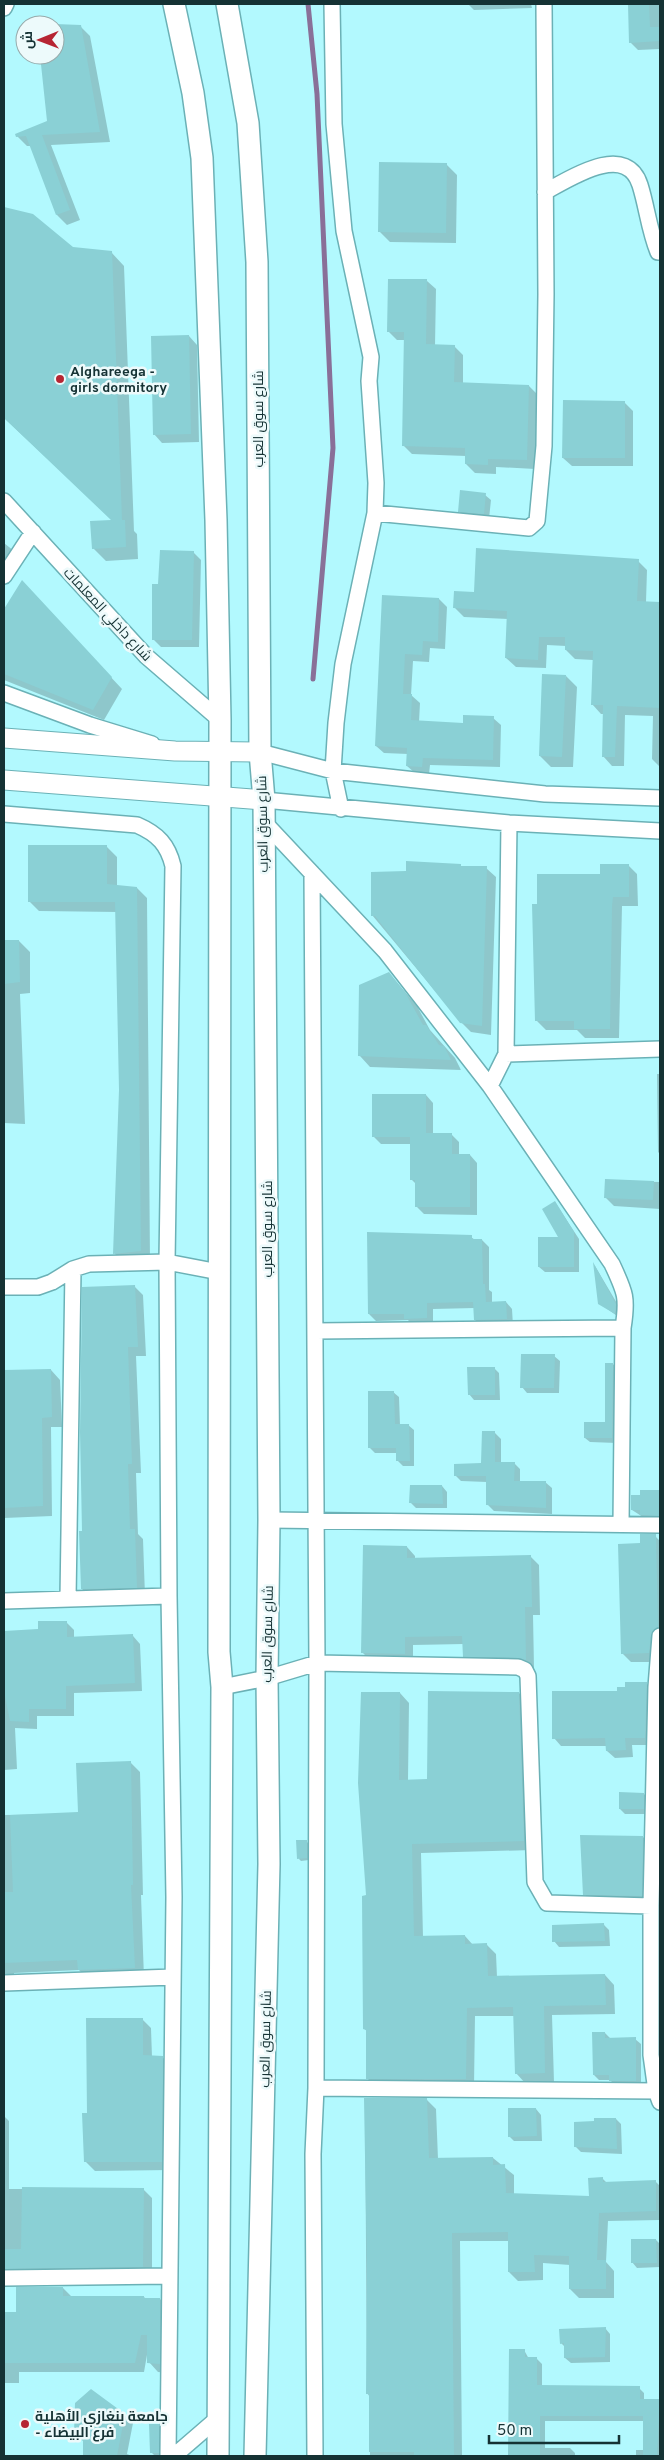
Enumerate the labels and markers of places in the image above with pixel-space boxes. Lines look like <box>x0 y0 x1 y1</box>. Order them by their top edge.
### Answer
place label: Alghareega - girls dormitory <box>70 364 167 397</box>
marker: Alghareega - girls dormitory <box>54 373 66 385</box>
place label: جامعة بنغازي الأهلية - فرع البيضاء <box>35 2409 168 2442</box>
marker: جامعة بنغازي الأهلية - فرع البيضاء <box>19 2418 31 2430</box>

